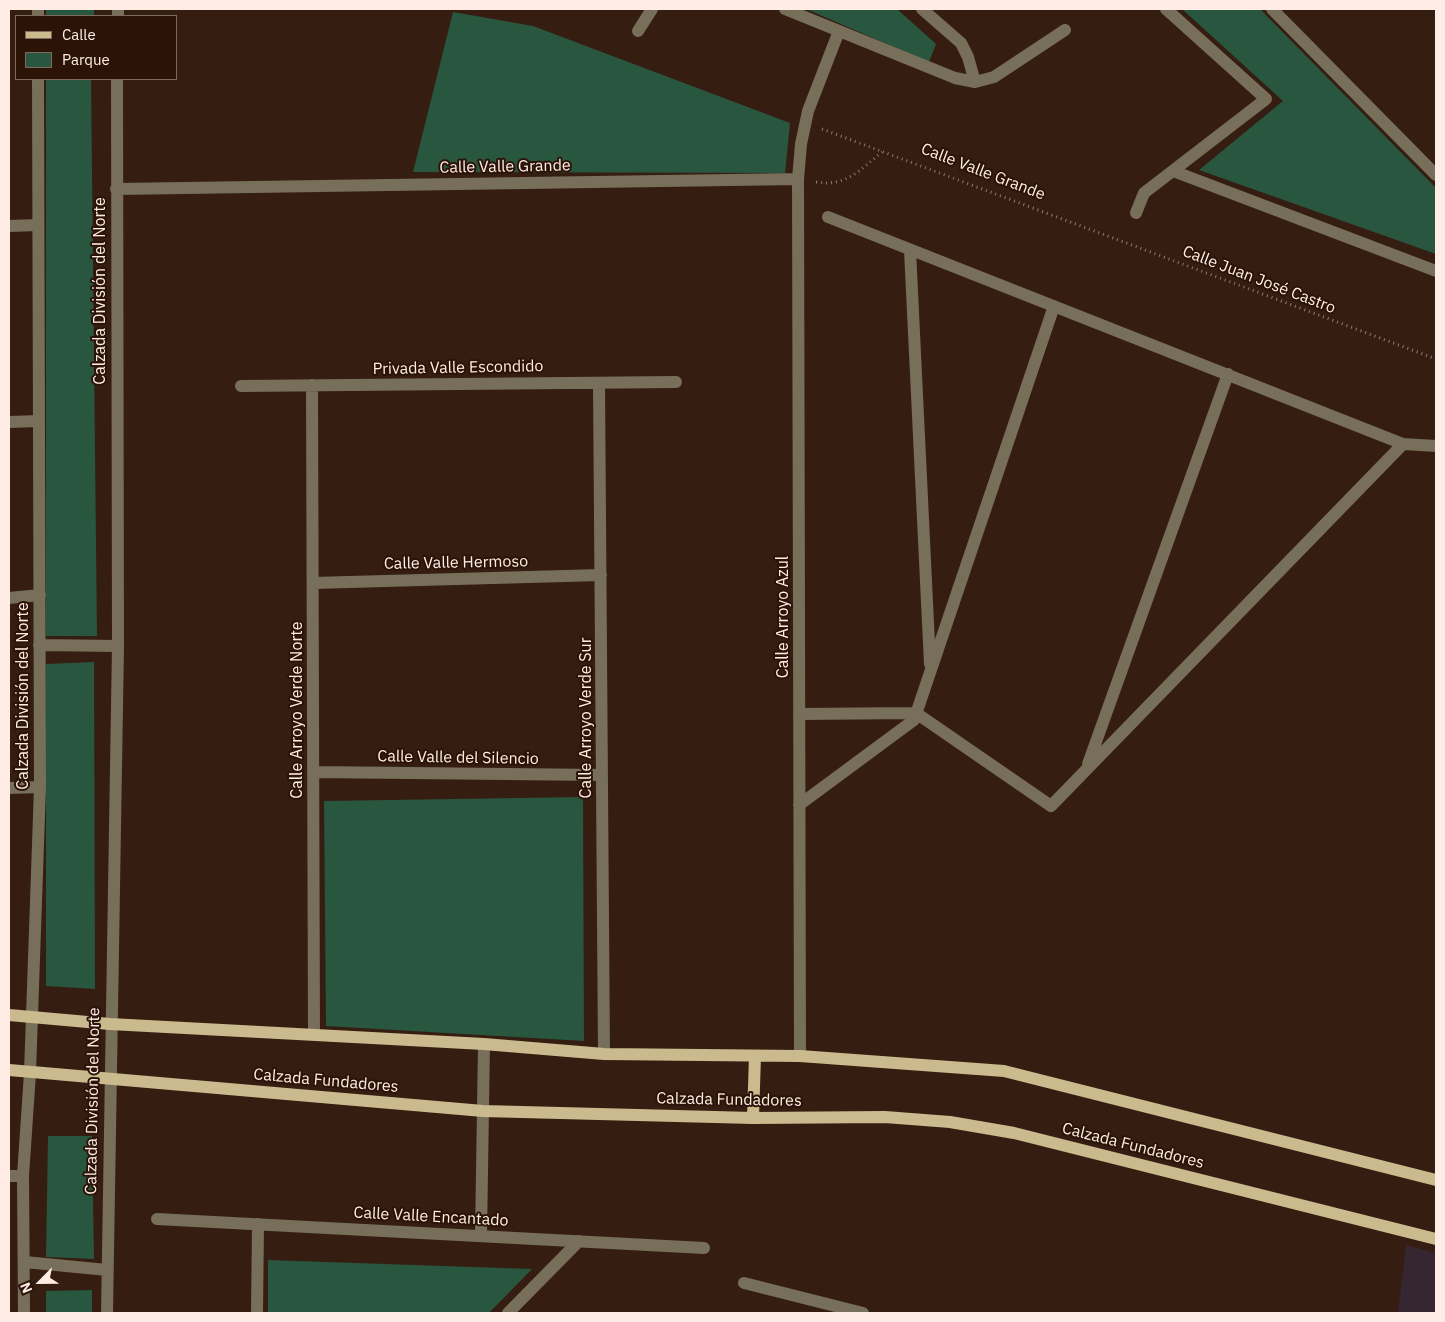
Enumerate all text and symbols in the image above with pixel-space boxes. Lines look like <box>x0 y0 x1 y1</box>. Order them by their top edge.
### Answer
legend <box>15 15 178 80</box>
text: Calle <box>62 25 96 44</box>
text: Parque <box>62 50 110 69</box>
street label: Calle Valle Grande <box>918 140 1048 204</box>
street label: Calle Valle Grande <box>439 156 571 178</box>
street label: Calzada División del Norte <box>90 197 110 385</box>
street label: Calle Juan José Castro <box>1180 242 1338 318</box>
street label: Privada Valle Escondido <box>372 357 544 379</box>
street label: Calle Valle Hermoso <box>384 552 528 574</box>
street label: Calle Arroyo Azul <box>773 556 793 678</box>
street label: Calzada División del Norte <box>13 602 33 790</box>
street label: Calle Arroyo Verde Norte <box>287 621 307 799</box>
street label: Calle Arroyo Verde Sur <box>576 637 596 799</box>
street label: Calle Valle del Silencio <box>377 747 539 769</box>
street label: Calzada División del Norte <box>82 1007 104 1195</box>
street label: Calzada Fundadores <box>253 1065 399 1097</box>
street label: Calzada Fundadores <box>656 1089 802 1111</box>
street label: Calzada Fundadores <box>1060 1119 1206 1173</box>
street label: Calle Valle Encantado <box>353 1203 509 1231</box>
north arrow <box>15 1257 65 1307</box>
text: N <box>16 1280 36 1296</box>

